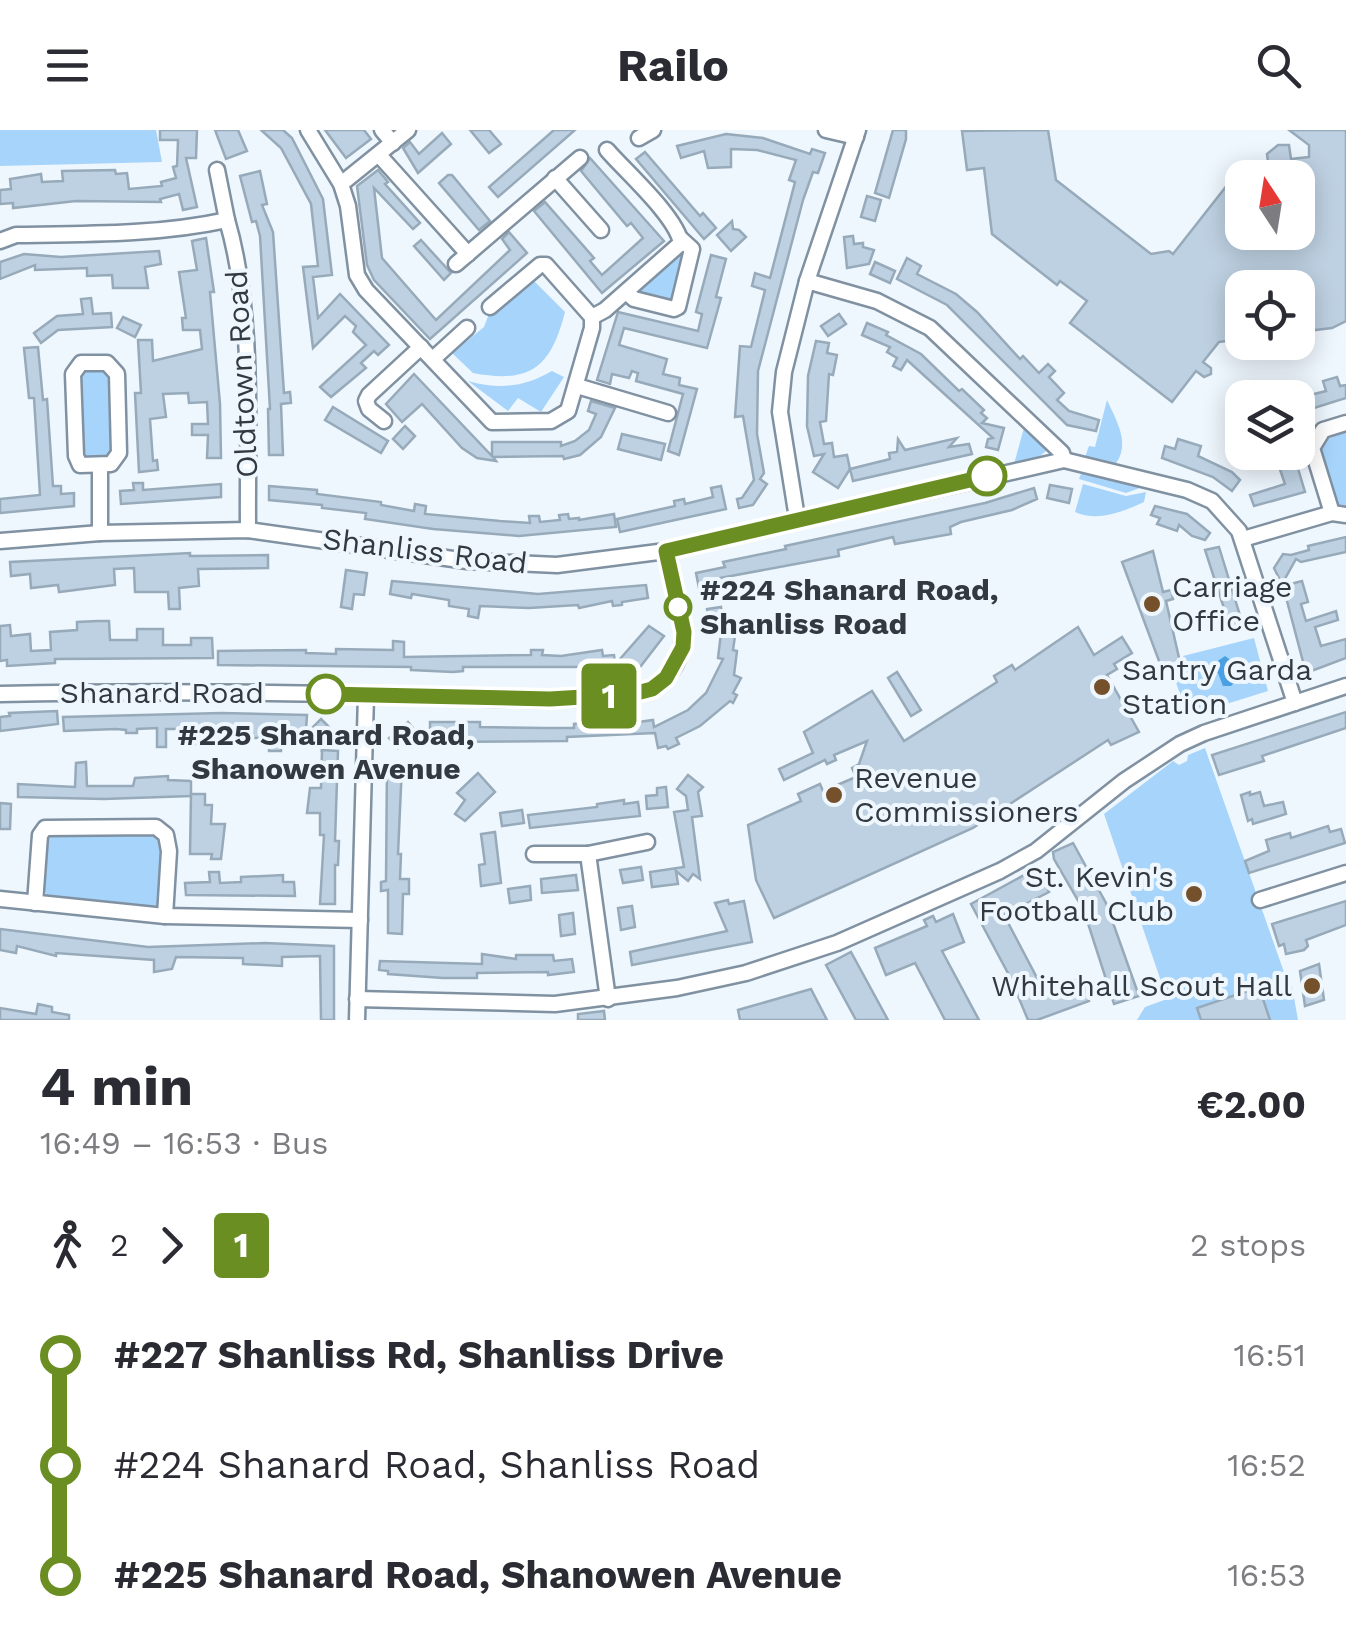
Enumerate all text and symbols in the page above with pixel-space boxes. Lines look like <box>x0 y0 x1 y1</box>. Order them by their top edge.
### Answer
icon: menu <box>40 38 95 93</box>
icon: search <box>1251 38 1306 93</box>
text: Railo <box>617 39 729 92</box>
north arrow <box>1225 160 1315 250</box>
map controls <box>1225 160 1315 470</box>
street label: Oldtown Road <box>219 269 264 479</box>
button: locate <box>1225 270 1315 360</box>
button: layers <box>1225 380 1315 470</box>
unlabelled marker <box>968 457 1006 495</box>
street label: Shanliss Road <box>321 521 529 580</box>
place label: Carriage Office <box>1172 569 1292 638</box>
place label: #224 Shanard Road, Shanliss Road <box>700 572 998 641</box>
marker: Carriage Office <box>1141 593 1163 615</box>
marker: #224 Shanard Road, Shanliss Road <box>665 594 691 620</box>
place label: Santry Garda Station <box>1122 652 1312 721</box>
line badge: 1 <box>576 664 642 728</box>
street label: Shanard Road <box>60 675 264 710</box>
marker: #225 Shanard Road, Shanowen Avenue <box>307 675 345 713</box>
text: 1 <box>601 675 617 717</box>
marker: Santry Garda Station <box>1091 676 1113 698</box>
place label: #225 Shanard Road, Shanowen Avenue <box>178 717 474 786</box>
place label: Revenue Commissioners <box>854 760 1079 829</box>
marker: Revenue Commissioners <box>823 784 845 806</box>
place label: St. Kevin's Football Club <box>979 859 1174 928</box>
marker: St. Kevin's Football Club <box>1183 883 1205 905</box>
place label: Whitehall Scout Hall <box>991 968 1292 1003</box>
marker: Whitehall Scout Hall <box>1301 975 1323 997</box>
text: 4 min <box>40 1054 193 1118</box>
text: €2.00 <box>1197 1083 1306 1127</box>
text: 16:49 – 16:53 · Bus <box>40 1124 328 1162</box>
icon: walk <box>40 1218 95 1273</box>
icon: forward <box>144 1218 199 1273</box>
text: 1 <box>234 1224 249 1266</box>
text: 2 <box>110 1226 129 1264</box>
text: 2 stops <box>1190 1226 1306 1264</box>
text: #227 Shanliss Rd, Shanliss Drive <box>114 1333 724 1377</box>
text: 16:51 <box>1233 1336 1306 1374</box>
text: #224 Shanard Road, Shanliss Road <box>114 1443 760 1487</box>
text: 16:52 <box>1227 1446 1306 1484</box>
text: #225 Shanard Road, Shanowen Avenue <box>114 1553 842 1597</box>
text: 16:53 <box>1227 1556 1306 1594</box>

